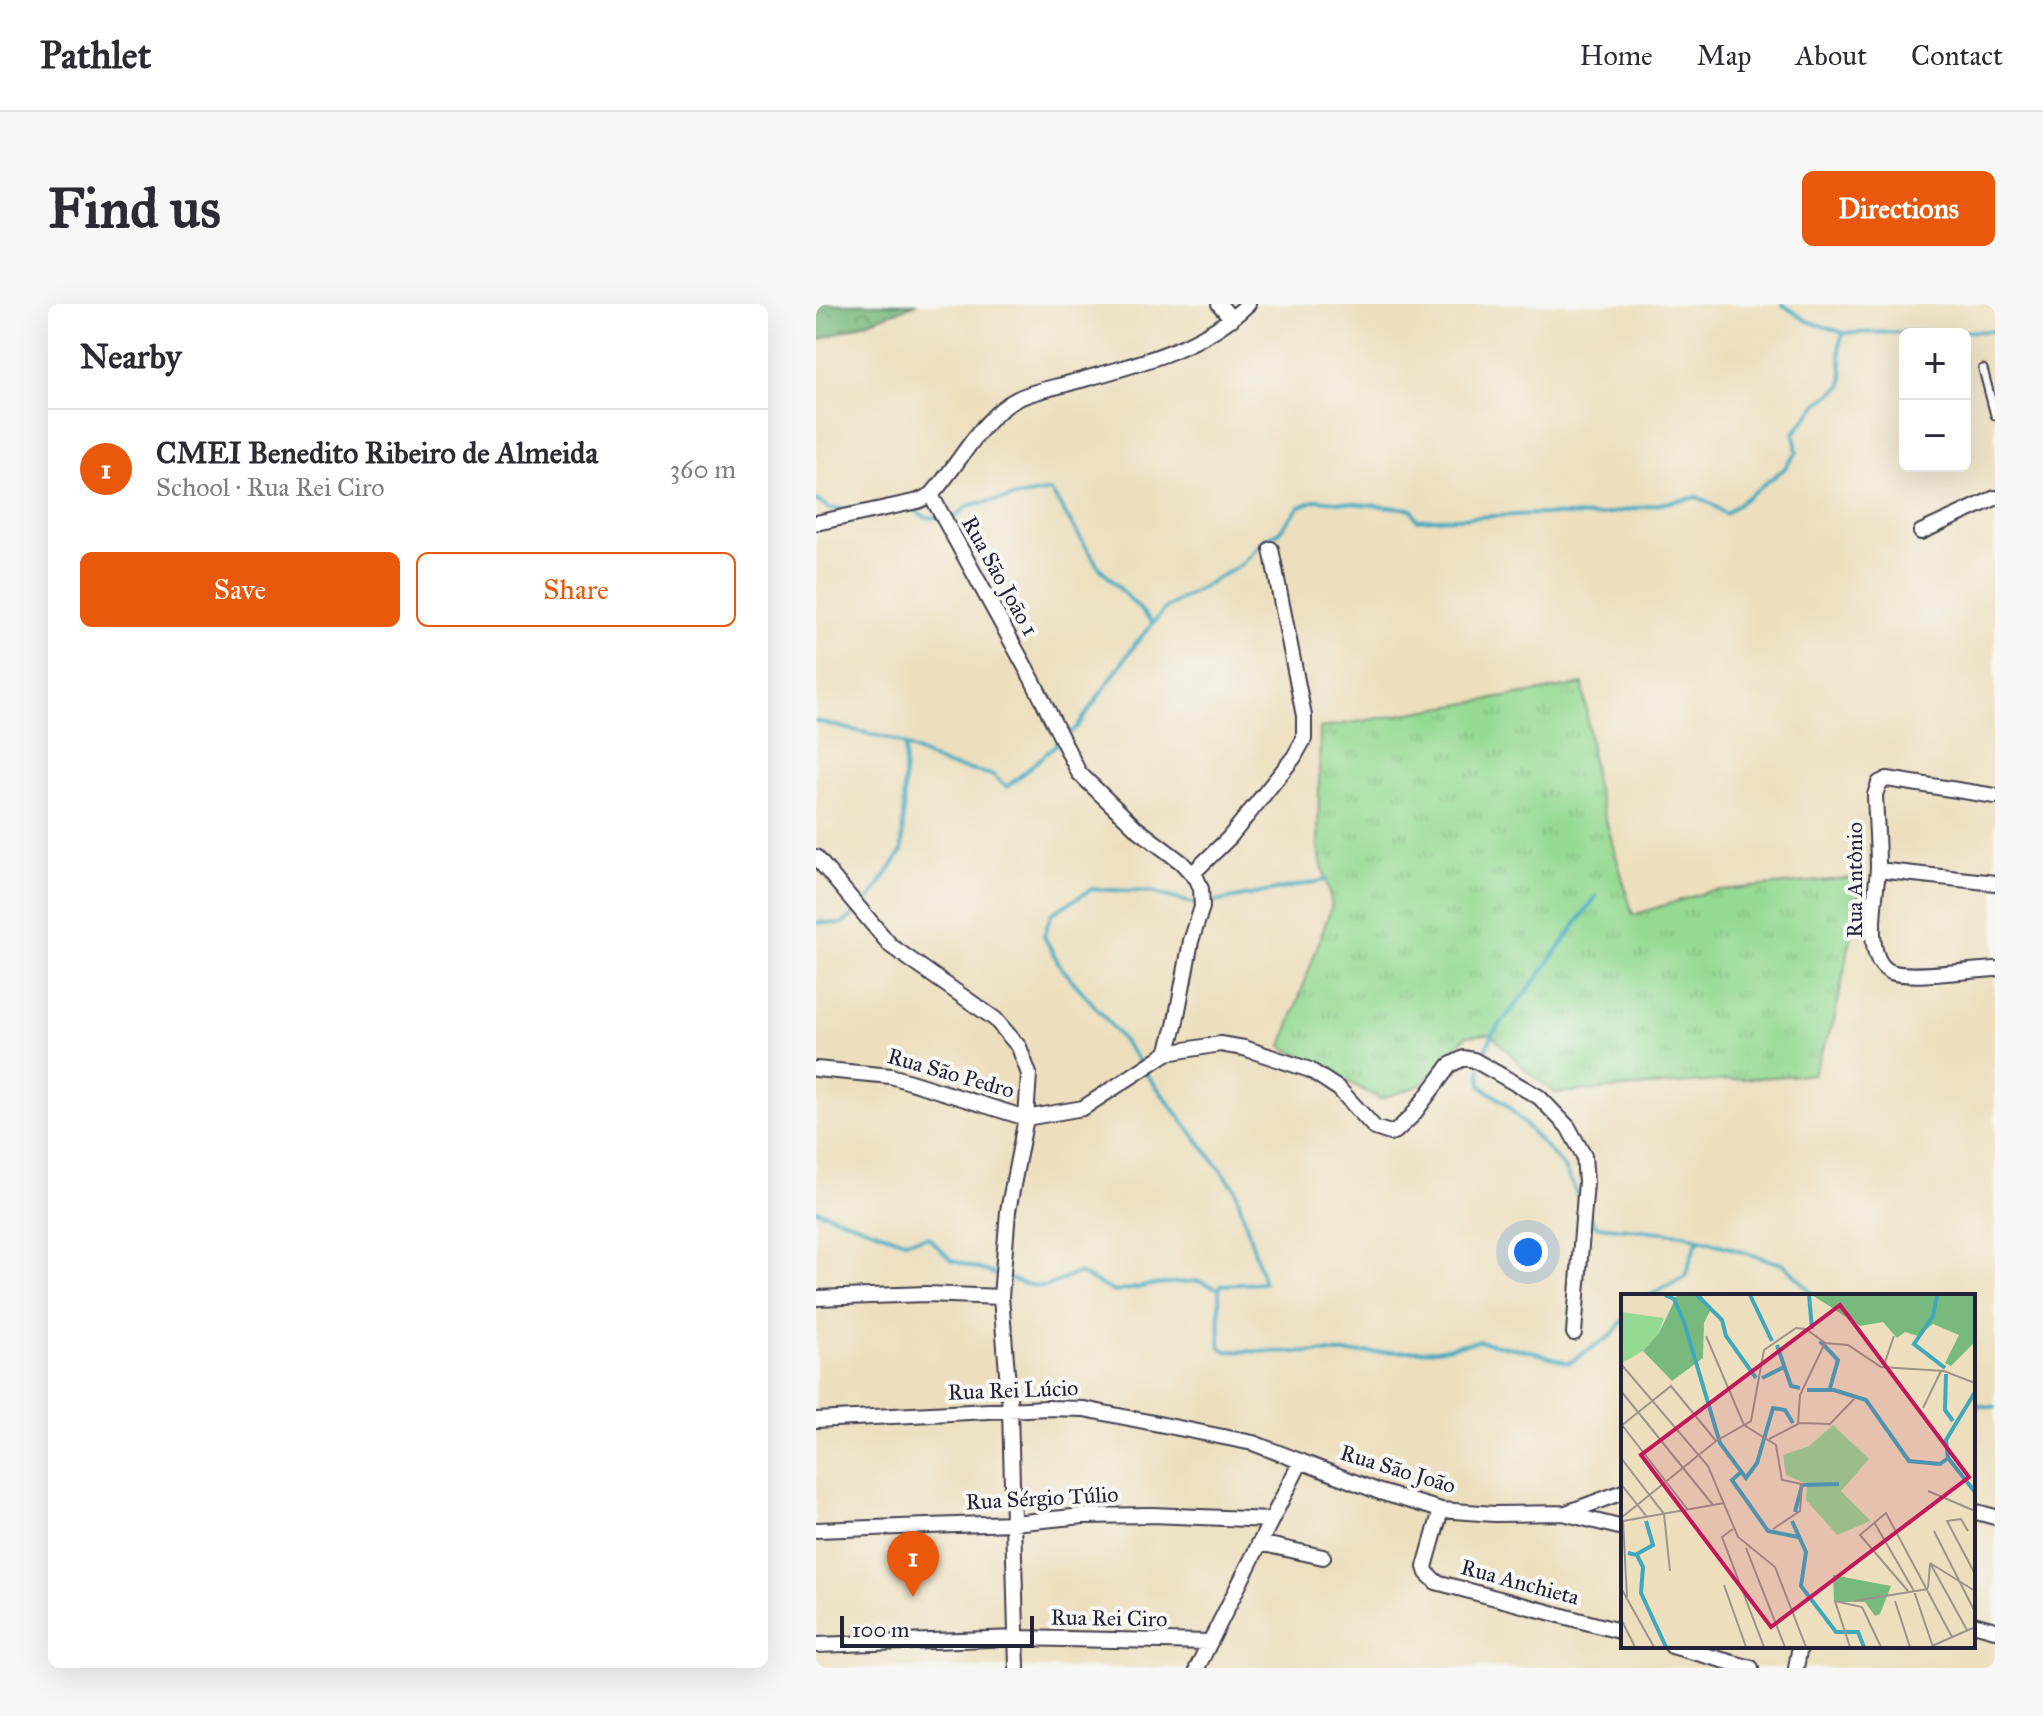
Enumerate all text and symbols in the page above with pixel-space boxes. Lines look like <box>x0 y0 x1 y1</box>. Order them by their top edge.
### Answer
text: Pathlet <box>40 32 151 78</box>
text: Home <box>1580 38 1653 73</box>
text: Map <box>1697 38 1751 73</box>
text: About <box>1795 38 1867 73</box>
text: Contact <box>1911 38 2003 73</box>
button: Directions <box>1802 171 1995 246</box>
text: Find us <box>48 174 221 242</box>
map controls <box>1899 328 1971 472</box>
button: + <box>1899 328 1971 400</box>
text: Nearby <box>80 336 182 377</box>
button: − <box>1899 400 1971 472</box>
text: CMEI Benedito Ribeiro de Almeida <box>156 435 598 471</box>
text: 1 <box>101 453 111 485</box>
text: 360 m <box>670 453 736 485</box>
text: School · Rua Rei Ciro <box>156 471 385 503</box>
street label: Rua São João 1 <box>956 511 1044 641</box>
button: Save <box>80 552 400 627</box>
button: Share <box>416 552 736 627</box>
street label: Rua Antônio <box>1841 822 1868 938</box>
street label: Rua São Pedro <box>884 1042 1018 1104</box>
your location <box>1508 1232 1548 1272</box>
inset map <box>1621 1294 1975 1648</box>
street label: Rua Rei Lúcio <box>947 1374 1079 1406</box>
street label: Rua São João <box>1337 1439 1459 1499</box>
street label: Rua Sérgio Túlio <box>965 1481 1119 1515</box>
pin: 1 <box>887 1531 939 1597</box>
street label: Rua Anchieta <box>1458 1553 1583 1611</box>
street label: Rua Rei Ciro <box>1050 1603 1168 1633</box>
scale bar <box>840 1612 1034 1648</box>
text: 100 m <box>852 1616 909 1643</box>

